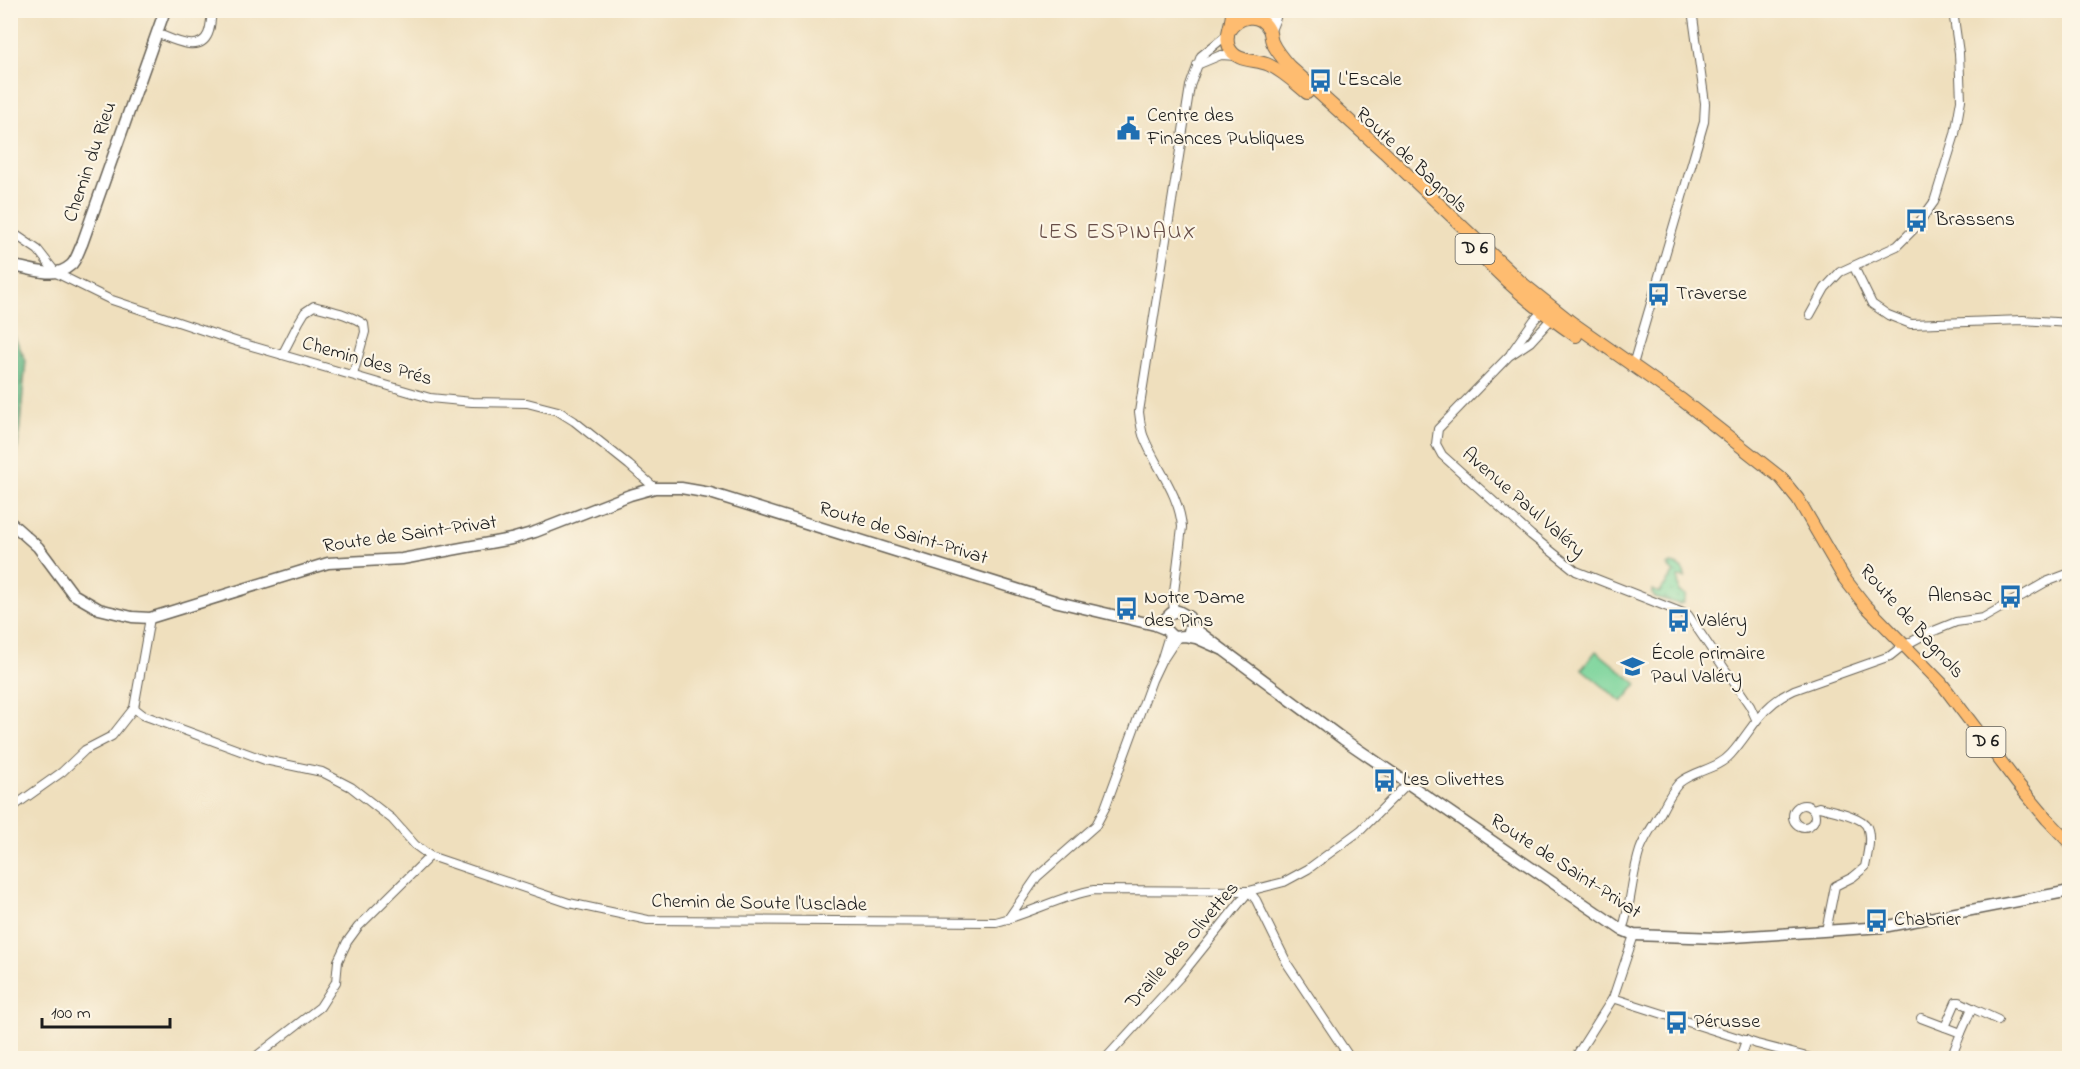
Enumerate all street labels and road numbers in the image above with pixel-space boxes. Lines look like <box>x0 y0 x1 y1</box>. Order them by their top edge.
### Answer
street label: Chemin du Rieu <box>57 98 125 226</box>
street label: Route de Bagnols <box>1347 101 1474 222</box>
road number: D 6 <box>1456 234 1494 264</box>
street label: Chemin des Prés <box>298 330 436 394</box>
street label: Avenue Paul Valéry <box>1455 441 1591 565</box>
street label: Route de Saint-Privat <box>815 494 991 574</box>
street label: Route de Saint-Privat <box>321 508 499 562</box>
street label: Route de Bagnols <box>1851 558 1970 686</box>
road number: D 6 <box>1966 727 2006 757</box>
street label: Route de Saint-Privat <box>1484 807 1647 927</box>
street label: Draille des Olivettes <box>1118 876 1247 1017</box>
street label: Chemin de Soute l'Usclade <box>651 888 867 920</box>

